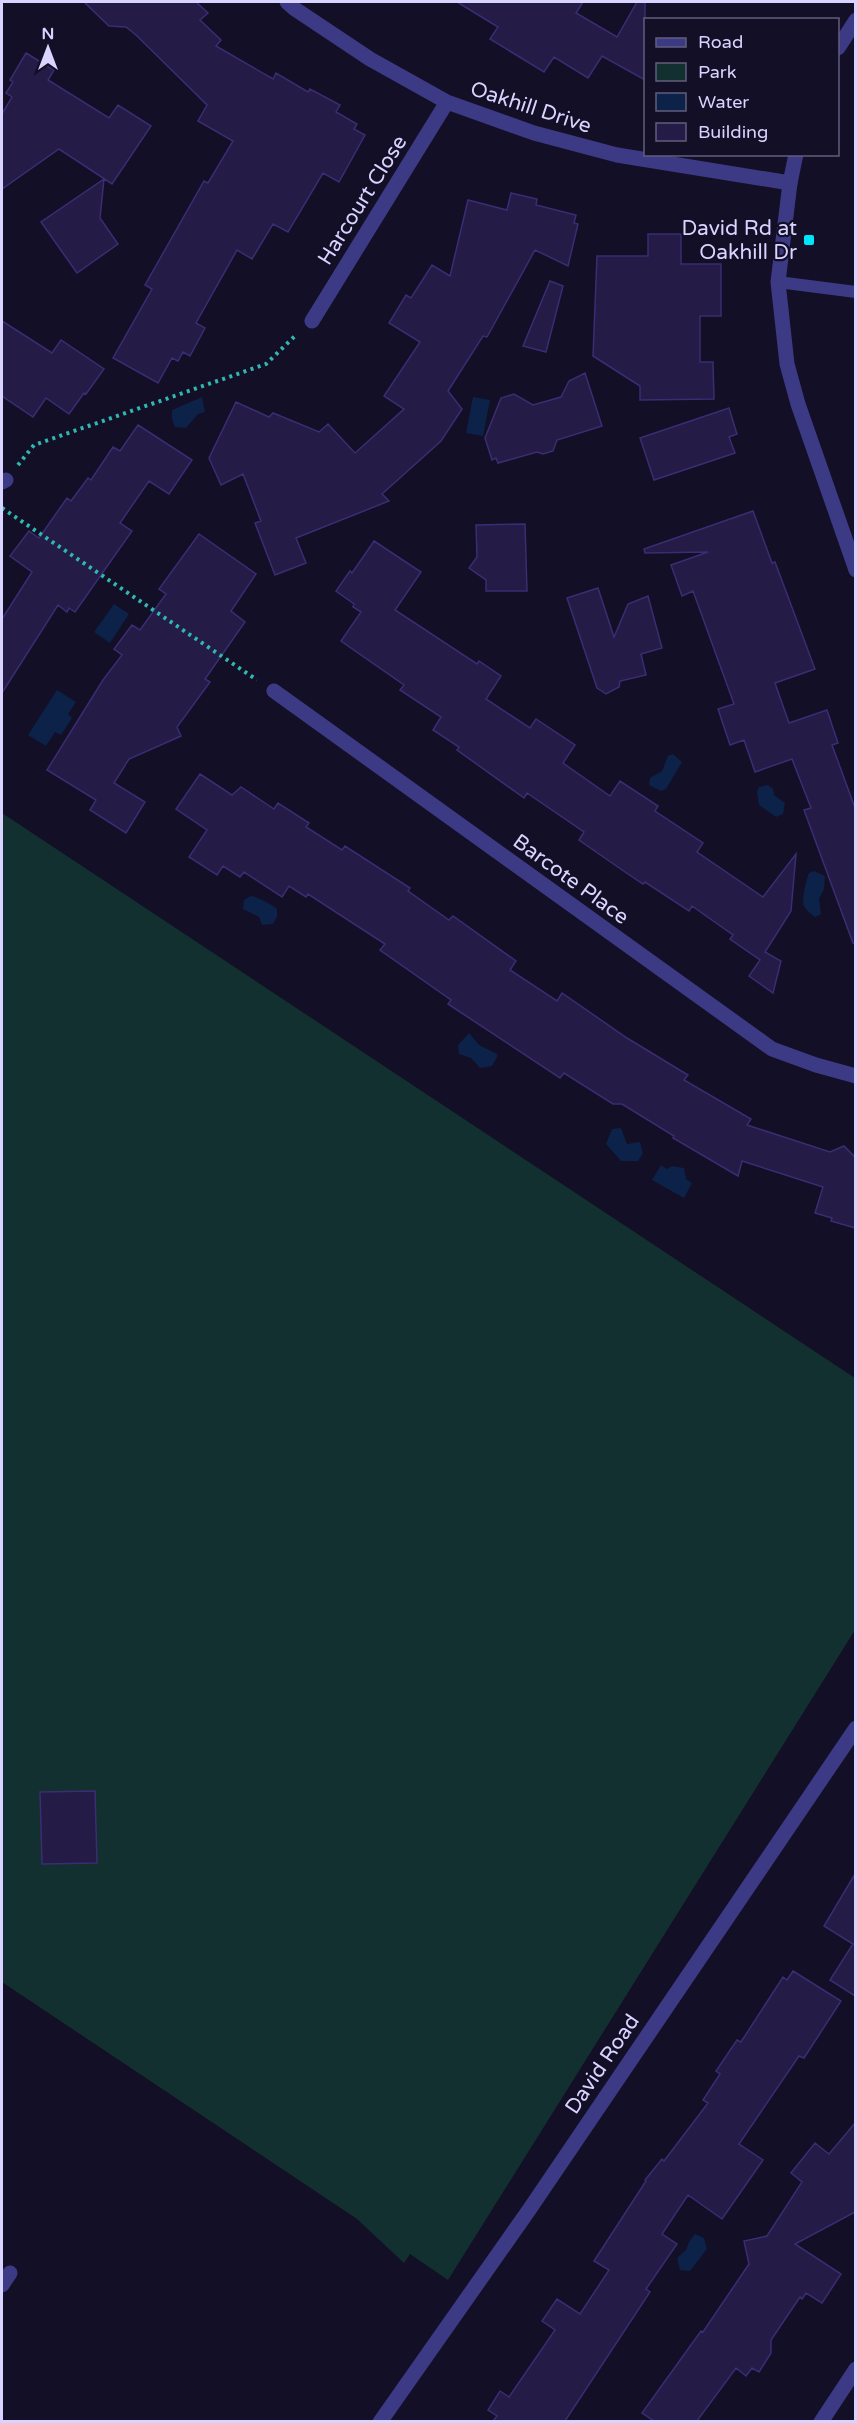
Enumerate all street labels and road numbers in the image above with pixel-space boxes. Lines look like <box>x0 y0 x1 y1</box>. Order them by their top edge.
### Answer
street label: Oakhill Drive <box>467 76 595 139</box>
street label: Harcourt Close <box>313 131 412 270</box>
street label: Barcote Place <box>508 829 634 930</box>
street label: David Road <box>560 2010 645 2119</box>

